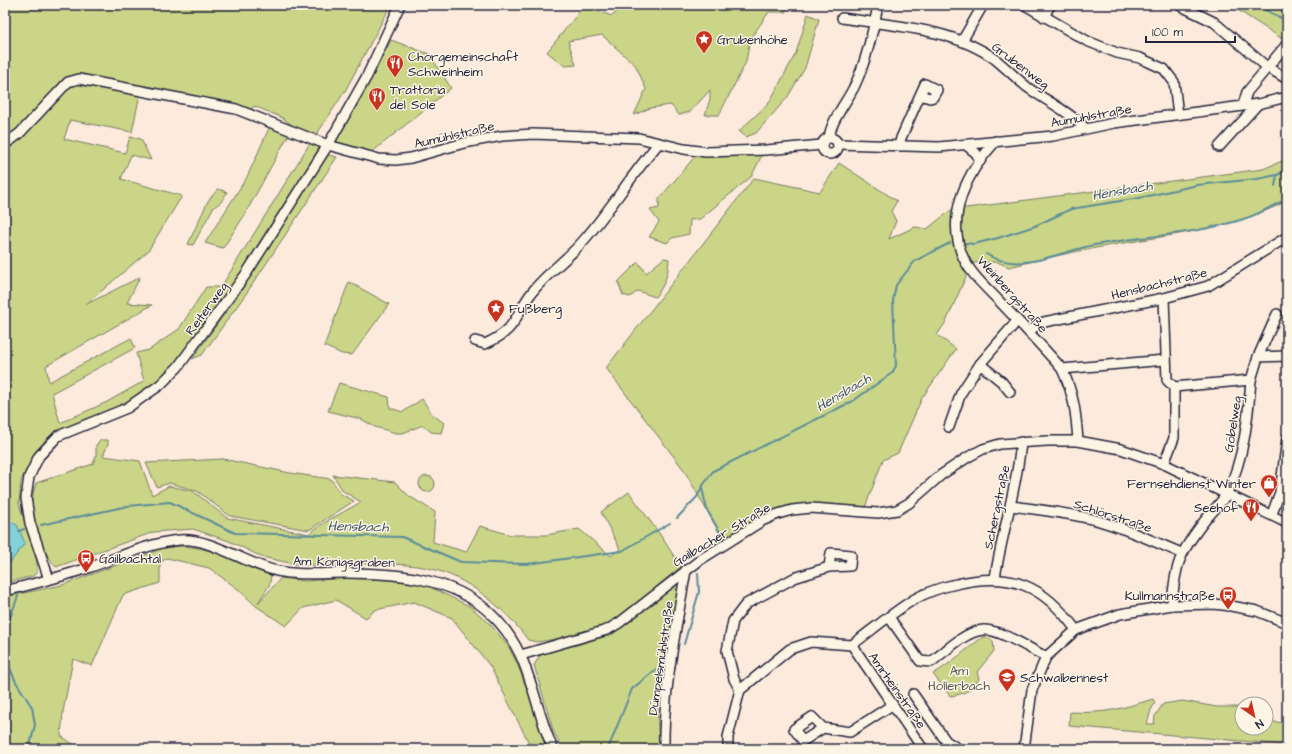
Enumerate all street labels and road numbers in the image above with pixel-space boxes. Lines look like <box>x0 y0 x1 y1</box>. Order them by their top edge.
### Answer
street label: Grubenweg <box>987 38 1053 94</box>
street label: Aumühlstraße <box>1049 100 1133 132</box>
street label: Aumühlstraße <box>412 117 496 153</box>
street label: Weinbergstraße <box>972 252 1052 338</box>
street label: Hensbachstraße <box>1109 263 1209 305</box>
street label: Reiterweg <box>181 278 233 340</box>
street label: Göbelweg <box>1220 394 1247 454</box>
street label: Schergstraße <box>979 463 1016 551</box>
street label: Schlörstraße <box>1071 495 1154 537</box>
street label: Gailbacher Straße <box>669 498 774 571</box>
street label: Am Königsgraben <box>293 552 396 573</box>
street label: Dümpelsmühlstraße <box>644 600 678 716</box>
street label: Amrheinstraße <box>864 649 930 732</box>

